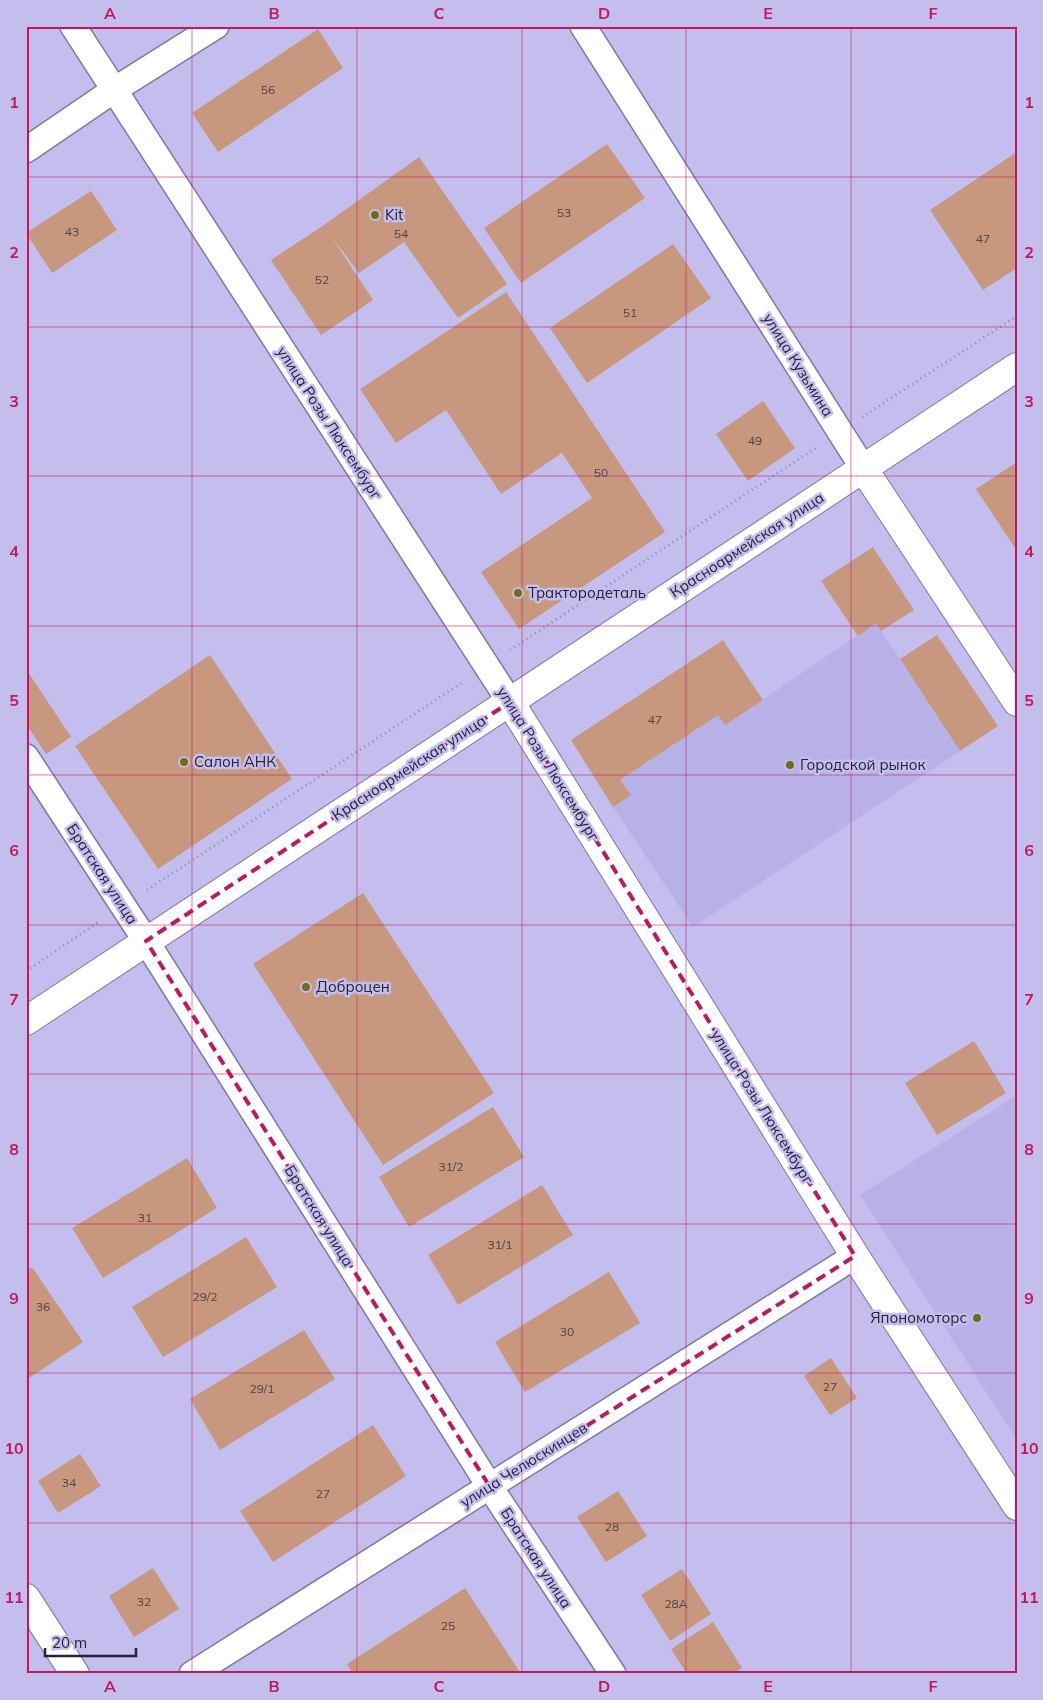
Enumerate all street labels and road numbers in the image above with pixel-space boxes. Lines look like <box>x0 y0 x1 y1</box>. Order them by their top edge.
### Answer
street label: улица Кузьмина <box>759 310 838 420</box>
street label: улица Розы Люксембург <box>273 343 386 503</box>
street label: Красноармейская улица <box>666 488 827 601</box>
street label: улица Розы Люксембург <box>493 683 604 845</box>
street label: Красноармейская улица <box>328 711 489 824</box>
street label: Братская улица <box>63 820 142 928</box>
street label: улица Розы Люксембург <box>707 1026 818 1188</box>
street label: Братская улица <box>281 1162 358 1270</box>
street label: улица Челюскинцев <box>457 1418 591 1511</box>
street label: Братская улица <box>497 1504 576 1612</box>

